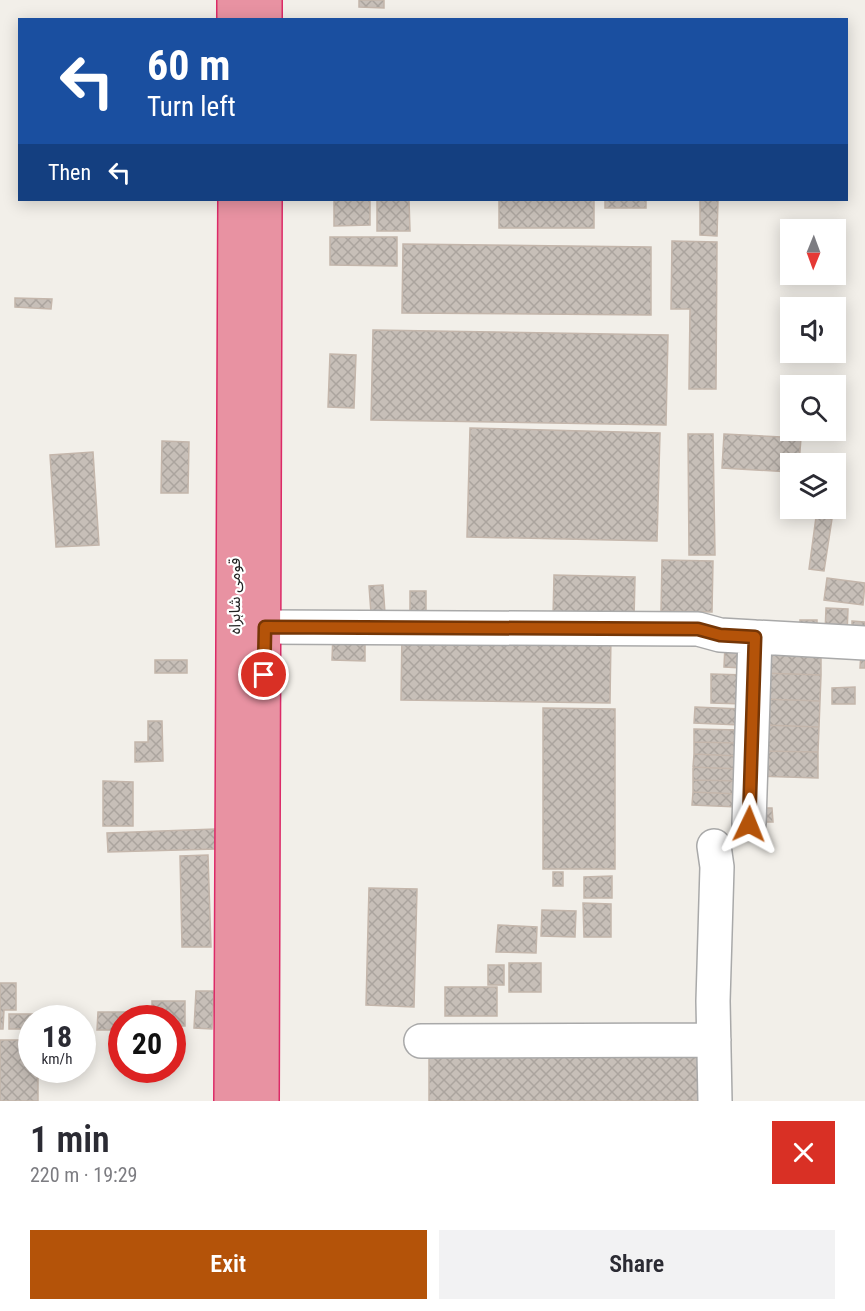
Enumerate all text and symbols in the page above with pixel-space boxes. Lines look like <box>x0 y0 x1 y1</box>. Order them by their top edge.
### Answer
text: 60 m <box>147 41 230 90</box>
icon: left <box>48 42 126 120</box>
text: Turn left <box>147 91 236 123</box>
icon: left <box>103 156 136 189</box>
text: Then <box>48 160 91 185</box>
north arrow <box>780 219 846 285</box>
map controls <box>780 219 846 519</box>
button: sound <box>780 297 846 363</box>
button: search <box>780 375 846 441</box>
button: layers <box>780 453 846 519</box>
street label: قومی شاہراہ <box>225 558 244 634</box>
pin <box>238 649 289 700</box>
icon: arrive <box>247 658 280 691</box>
position arrow <box>717 792 781 856</box>
speed limit sign: 20 <box>108 1005 186 1083</box>
text: 18 <box>42 1019 72 1054</box>
text: km/h <box>42 1050 72 1068</box>
text: 1 min <box>30 1119 110 1161</box>
button: close <box>772 1121 835 1184</box>
text: 220 m · 19:29 <box>30 1163 137 1187</box>
button: Exit <box>30 1230 427 1299</box>
button: Share <box>439 1230 835 1299</box>

